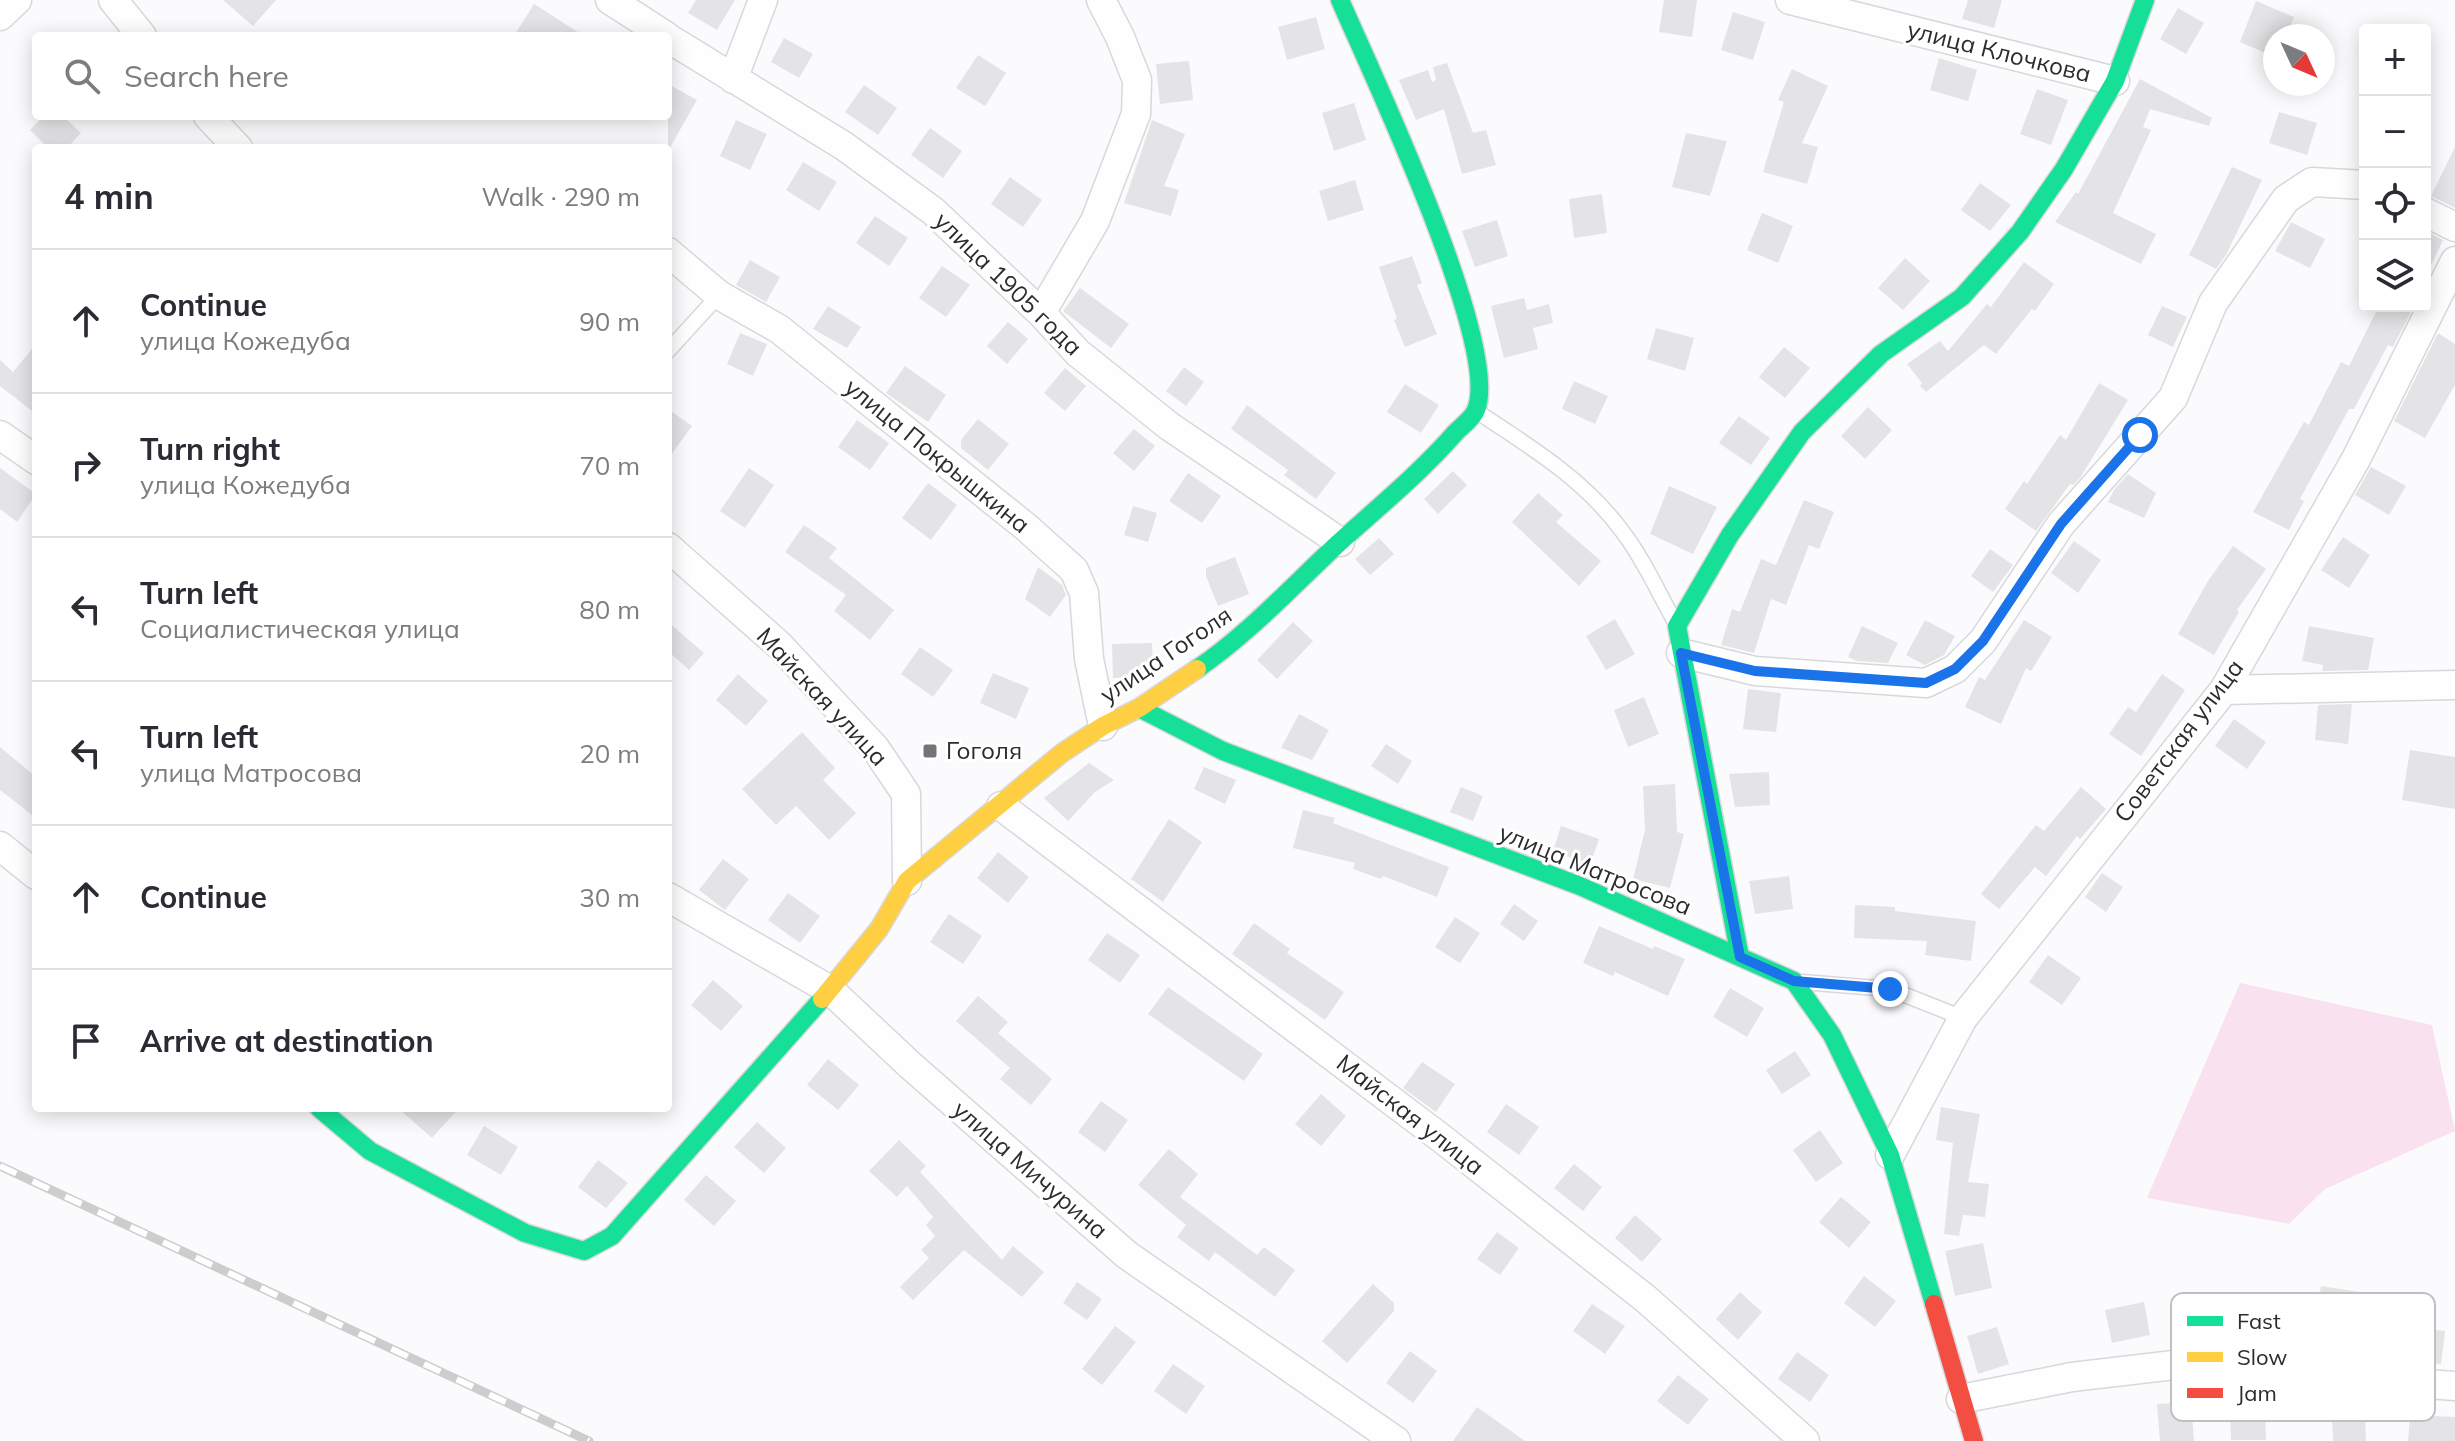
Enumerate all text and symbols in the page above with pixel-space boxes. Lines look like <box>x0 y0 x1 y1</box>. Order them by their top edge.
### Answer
street label: улица Клочкова <box>1904 14 2094 88</box>
north arrow <box>2263 24 2335 96</box>
map controls <box>2359 24 2431 312</box>
button: + <box>2359 24 2431 96</box>
search box <box>32 32 672 120</box>
icon: search <box>60 54 104 98</box>
text: Search here <box>124 57 289 95</box>
button: − <box>2359 96 2431 168</box>
button: locate <box>2359 168 2431 240</box>
text: 4 min <box>64 175 154 218</box>
text: Walk · 290 m <box>481 180 640 213</box>
street label: улица 1905 года <box>929 205 1089 361</box>
button: layers <box>2359 240 2431 312</box>
text: Continue <box>140 286 267 324</box>
icon: ahead <box>64 299 108 343</box>
text: 90 m <box>579 305 640 338</box>
text: улица Кожедуба <box>140 324 351 357</box>
street label: улица Покрышкина <box>839 371 1036 539</box>
route start <box>2122 417 2158 453</box>
text: Turn right <box>140 430 280 468</box>
icon: right <box>64 443 108 487</box>
text: 70 m <box>579 449 640 482</box>
text: улица Кожедуба <box>140 468 351 501</box>
text: Turn left <box>140 574 258 612</box>
icon: left <box>64 587 108 631</box>
text: 80 m <box>579 593 640 626</box>
street label: улица Гоголя <box>1094 599 1237 709</box>
text: Социалистическая улица <box>140 612 460 645</box>
street label: Майская улица <box>751 621 895 772</box>
street label: Советская улица <box>2107 653 2249 828</box>
text: Turn left <box>140 718 258 756</box>
icon: left <box>64 731 108 775</box>
place label: Гоголя <box>946 735 1022 765</box>
text: 20 m <box>579 737 640 770</box>
marker: Гоголя <box>921 742 939 760</box>
text: улица Матросова <box>140 756 362 789</box>
street label: улица Матросова <box>1495 817 1696 921</box>
icon: ahead <box>64 875 108 919</box>
text: Continue <box>140 878 267 916</box>
text: 30 m <box>579 881 640 914</box>
route end <box>1872 971 1908 1007</box>
icon: arrive <box>64 1019 108 1063</box>
text: Arrive at destination <box>140 1022 434 1060</box>
street label: Майская улица <box>1331 1047 1490 1181</box>
street label: улица Мичурина <box>947 1094 1114 1245</box>
legend <box>2171 1293 2435 1421</box>
text: Fast <box>2237 1307 2281 1335</box>
text: Slow <box>2237 1343 2287 1371</box>
text: Jam <box>2237 1379 2277 1407</box>

